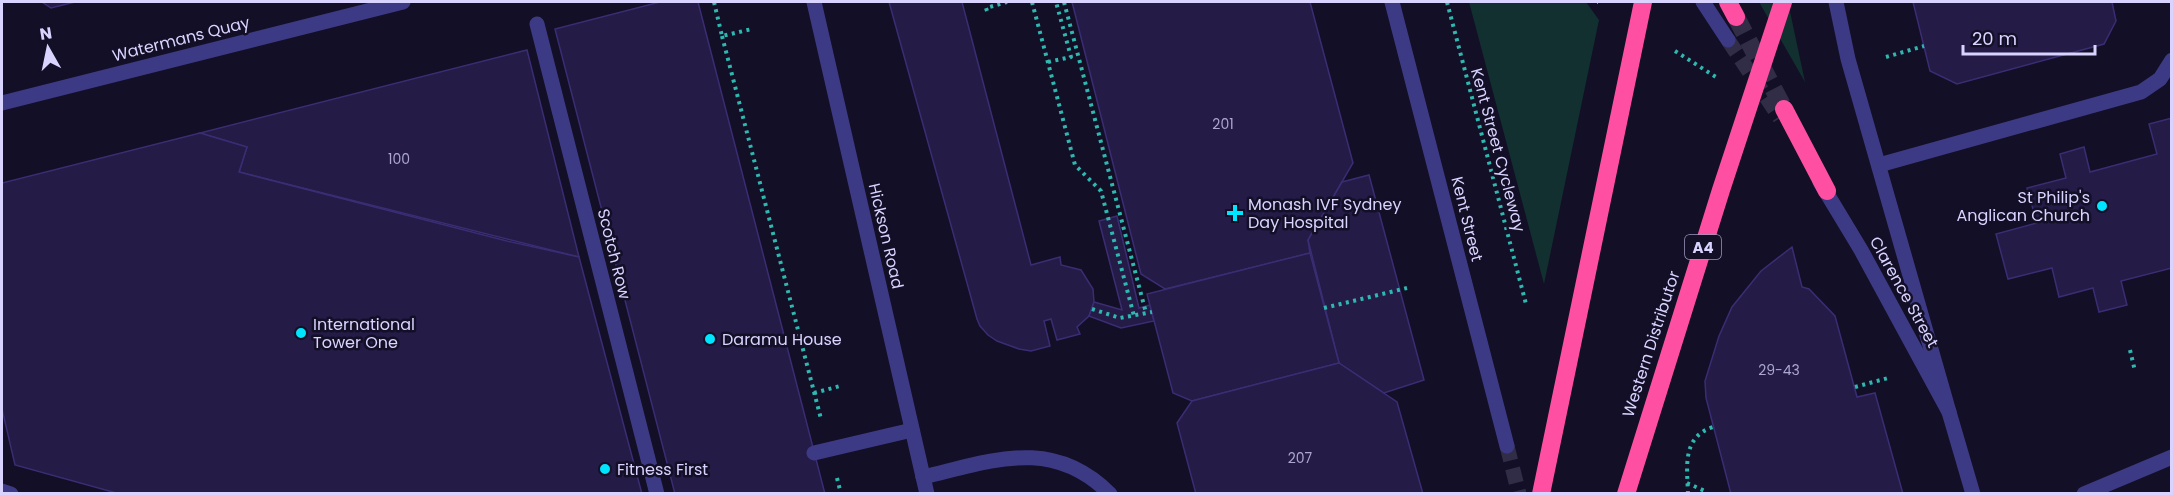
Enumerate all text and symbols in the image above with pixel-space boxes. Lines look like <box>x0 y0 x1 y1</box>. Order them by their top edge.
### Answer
street label: Watermans Quay <box>110 11 252 67</box>
north arrow <box>18 18 78 78</box>
scale bar <box>1963 18 2095 56</box>
text: N <box>38 21 53 46</box>
text: 20 m <box>1972 26 2017 51</box>
street label: Kent Street Cycleway <box>1467 66 1529 234</box>
house number: 201 <box>1212 114 1234 134</box>
house number: 100 <box>388 149 410 169</box>
street label: Kent Street <box>1447 175 1487 263</box>
street label: Hickson Road <box>863 181 909 291</box>
place label: St Philip's Anglican Church <box>1956 186 2090 227</box>
place label: Monash IVF Sydney Day Hospital <box>1248 193 1401 234</box>
marker: St Philip's Anglican Church <box>2095 199 2109 213</box>
marker: Monash IVF Sydney Day Hospital <box>1226 204 1244 222</box>
street label: Scotch Row <box>592 206 636 302</box>
street label: Clarence Street <box>1864 232 1944 352</box>
road number: A4 <box>1685 235 1721 259</box>
street label: Western Distributor <box>1616 268 1686 420</box>
place label: International Tower One <box>313 313 415 354</box>
marker: International Tower One <box>294 326 308 340</box>
place label: Daramu House <box>722 328 842 351</box>
marker: Daramu House <box>703 332 717 346</box>
house number: 29-43 <box>1758 360 1800 380</box>
house number: 207 <box>1288 448 1313 468</box>
place label: Fitness First <box>617 458 708 481</box>
marker: Fitness First <box>598 462 612 476</box>

